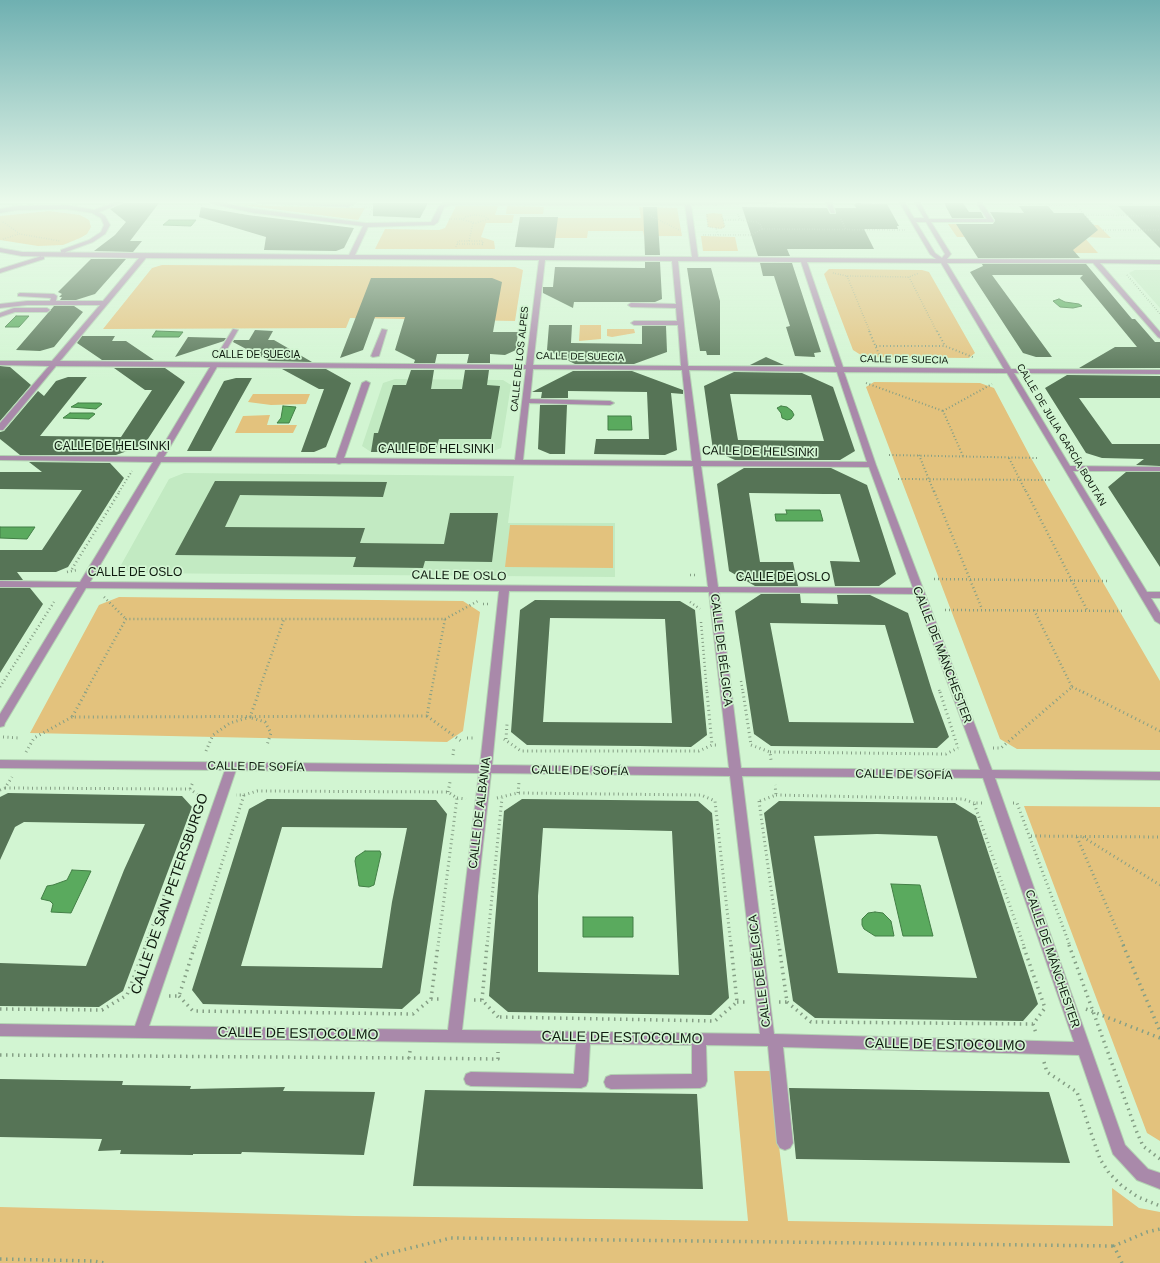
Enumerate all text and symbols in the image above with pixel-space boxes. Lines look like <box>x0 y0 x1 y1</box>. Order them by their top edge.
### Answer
street label: CALLE DE LOS ALPES <box>508 306 532 412</box>
street label: CALLE DE SUECIA <box>212 349 300 361</box>
street label: CALLE DE SUECIA <box>536 350 624 364</box>
street label: CALLE DE SUECIA <box>860 353 948 367</box>
street label: CALLE DE JULIA GARCÍA BOUTÁN <box>1014 362 1108 508</box>
street label: CALLE DE HELSINKI <box>54 440 170 454</box>
street label: CALLE DE HELSINKI <box>378 443 494 457</box>
street label: CALLE DE HELSINKI <box>702 444 818 460</box>
street label: CALLE DE OSLO <box>88 566 182 580</box>
street label: CALLE DE OSLO <box>412 568 506 584</box>
street label: CALLE DE OSLO <box>736 571 830 585</box>
street label: CALLE DE MÁNCHESTER <box>909 585 975 725</box>
street label: CALLE DE BÉLGICA <box>707 593 735 707</box>
street label: CALLE DE ALBANIA <box>466 757 494 869</box>
street label: CALLE DE SOFÍA <box>207 759 305 775</box>
street label: CALLE DE SOFÍA <box>531 763 629 779</box>
street label: CALLE DE SOFÍA <box>855 767 953 783</box>
street label: CALLE DE SAN PETERSBURGO <box>128 791 212 997</box>
street label: CALLE DE MÁNCHESTER <box>1022 888 1082 1030</box>
street label: CALLE DE BÉLGICA <box>746 914 774 1028</box>
street label: CALLE DE ESTOCOLMO <box>217 1024 379 1044</box>
street label: CALLE DE ESTOCOLMO <box>541 1028 703 1048</box>
street label: CALLE DE ESTOCOLMO <box>864 1035 1026 1055</box>

